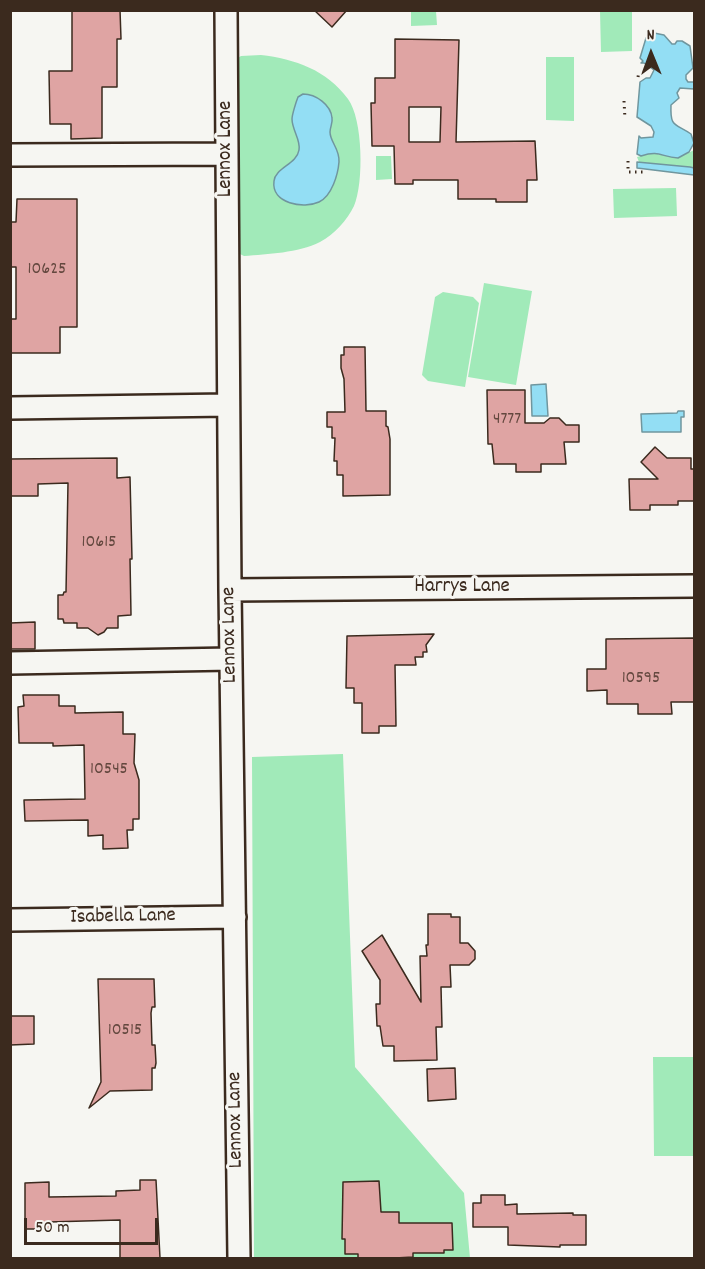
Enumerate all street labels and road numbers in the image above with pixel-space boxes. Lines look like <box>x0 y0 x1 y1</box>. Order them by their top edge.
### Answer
street label: Lennox Lane <box>214 101 240 197</box>
street label: Harrys Lane <box>414 575 510 601</box>
street label: Lennox Lane <box>218 587 244 683</box>
street label: Isabella Lane <box>70 904 176 932</box>
street label: Lennox Lane <box>224 1072 250 1168</box>

